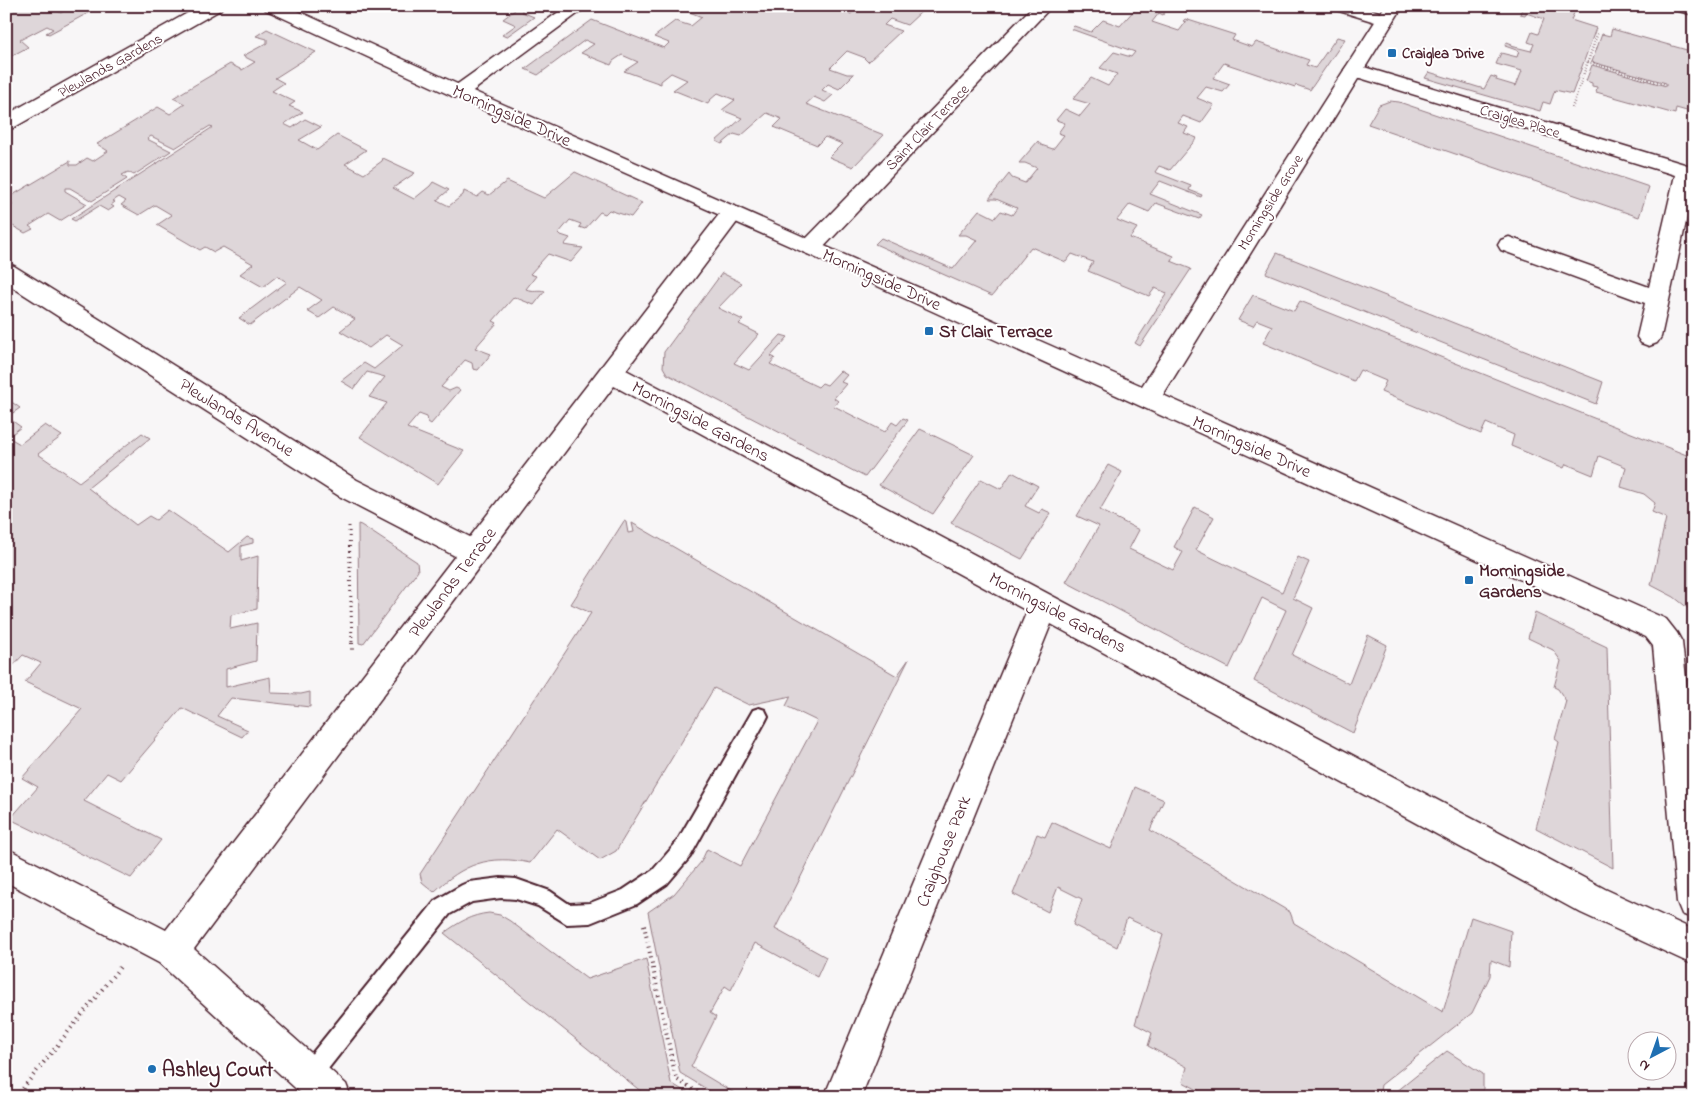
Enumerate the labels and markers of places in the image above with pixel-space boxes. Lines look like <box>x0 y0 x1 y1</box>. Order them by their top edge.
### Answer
place label: Craiglea Drive <box>1402 43 1486 67</box>
marker: Craiglea Drive <box>1386 47 1398 59</box>
place label: St Clair Terrace <box>939 320 1053 346</box>
marker: St Clair Terrace <box>923 325 935 337</box>
place label: Morningside Gardens <box>1479 559 1565 606</box>
marker: Morningside Gardens <box>1463 574 1475 586</box>
place label: Ashley Court <box>162 1056 274 1088</box>
marker: Ashley Court <box>146 1063 158 1075</box>

